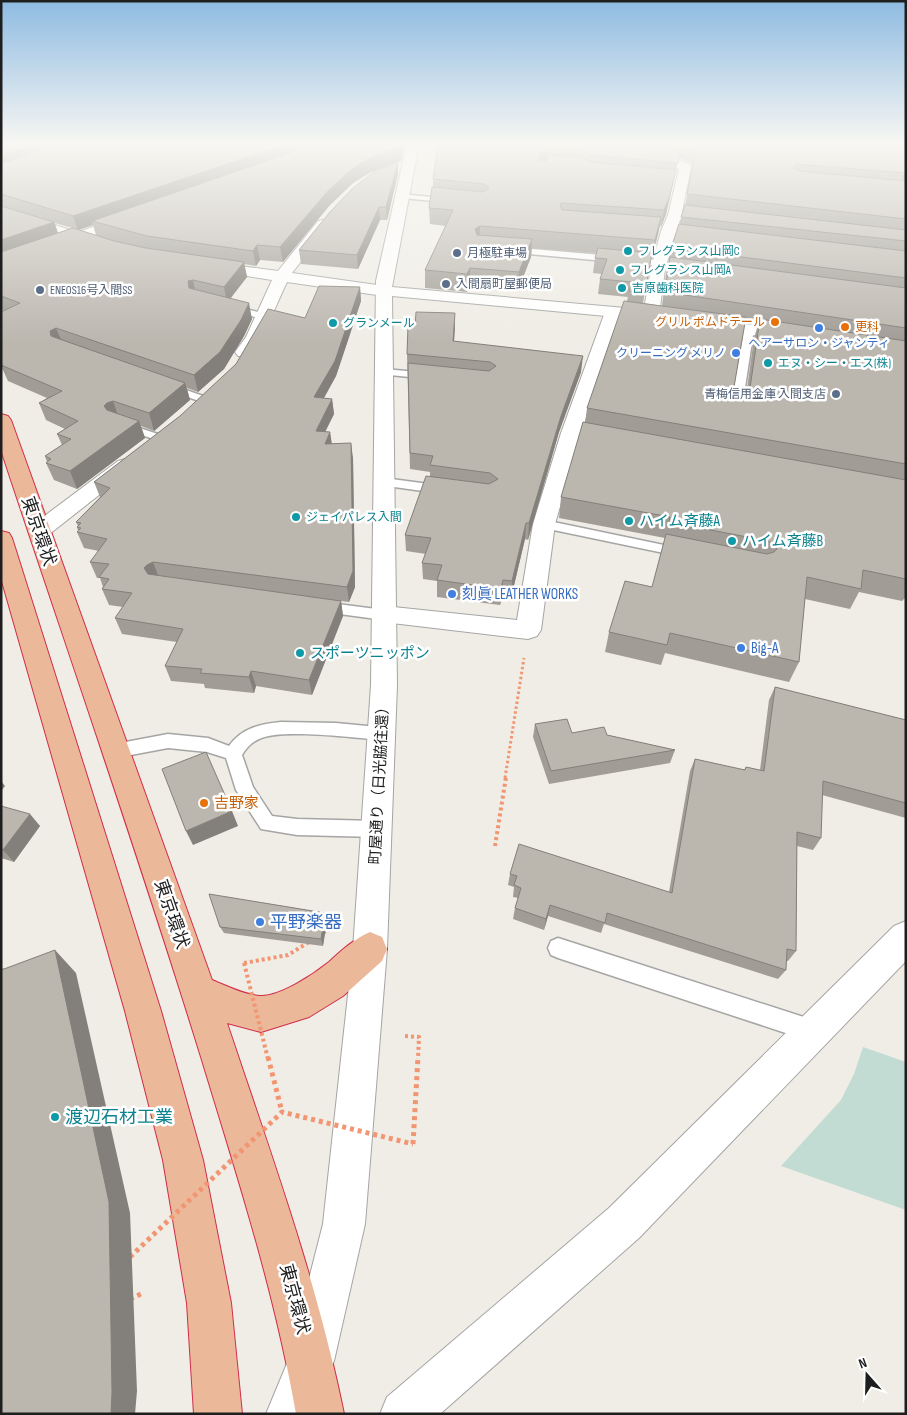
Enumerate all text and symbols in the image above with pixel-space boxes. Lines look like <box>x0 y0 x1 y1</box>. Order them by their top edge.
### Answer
place label: フレグランス山岡C <box>638 244 740 259</box>
marker: フレグランス山岡C <box>622 245 634 257</box>
place label: 月極駐車場 <box>467 246 527 261</box>
marker: 月極駐車場 <box>451 247 463 259</box>
place label: フレグランス山岡A <box>630 263 732 278</box>
marker: フレグランス山岡A <box>614 264 626 276</box>
place label: 入間扇町屋郵便局 <box>456 277 552 292</box>
marker: 入間扇町屋郵便局 <box>440 278 452 290</box>
place label: 吉原歯科医院 <box>632 281 704 296</box>
marker: 吉原歯科医院 <box>616 282 628 294</box>
place label: ENEOS16号入間SS <box>50 283 132 298</box>
marker: ENEOS16号入間SS <box>34 284 46 296</box>
place label: グリル ポムドテール <box>655 315 765 330</box>
place label: グランメール <box>343 316 415 331</box>
marker: グリル ポムドテール <box>769 316 781 328</box>
marker: グランメール <box>327 317 339 329</box>
place label: 更科 <box>855 320 879 335</box>
marker: 更科 <box>839 321 851 333</box>
marker: ヘアーサロン・ジャンティ <box>813 322 825 334</box>
place label: ヘアーサロン・ジャンティ <box>748 336 890 351</box>
place label: クリーニング メリノ <box>616 346 726 361</box>
marker: クリーニング メリノ <box>730 347 742 359</box>
place label: エヌ・シー・エス(株) <box>778 356 891 371</box>
marker: エヌ・シー・エス(株) <box>762 357 774 369</box>
place label: 青梅信用金庫 入間支店 <box>704 387 826 402</box>
marker: 青梅信用金庫 入間支店 <box>830 388 842 400</box>
street label: 東京環状 <box>17 494 60 569</box>
place label: ジェイパレス入間 <box>306 510 402 525</box>
marker: ジェイパレス入間 <box>290 511 302 523</box>
place label: ハイム斉藤A <box>639 512 720 531</box>
marker: ハイム斉藤A <box>623 515 635 527</box>
place label: ハイム斉藤B <box>742 532 823 551</box>
marker: ハイム斉藤B <box>726 535 738 547</box>
place label: 刻眞 LEATHER WORKS <box>462 585 578 604</box>
marker: 刻眞 LEATHER WORKS <box>446 588 458 600</box>
place label: Big-A <box>751 639 779 658</box>
marker: Big-A <box>735 642 747 654</box>
place label: スポーツニッポン <box>310 644 430 663</box>
marker: スポーツニッポン <box>294 647 306 659</box>
street label: 町屋通り（日光脇往還） <box>366 699 393 865</box>
place label: 吉野家 <box>214 794 259 813</box>
marker: 吉野家 <box>198 797 210 809</box>
street label: 東京環状 <box>150 877 193 952</box>
place label: 平野楽器 <box>270 912 342 933</box>
marker: 平野楽器 <box>254 916 266 928</box>
place label: 渡辺石材工業 <box>65 1107 173 1128</box>
marker: 渡辺石材工業 <box>49 1111 61 1123</box>
street label: 東京環状 <box>275 1262 314 1337</box>
north arrow <box>842 1350 892 1400</box>
text: N <box>856 1354 869 1373</box>

